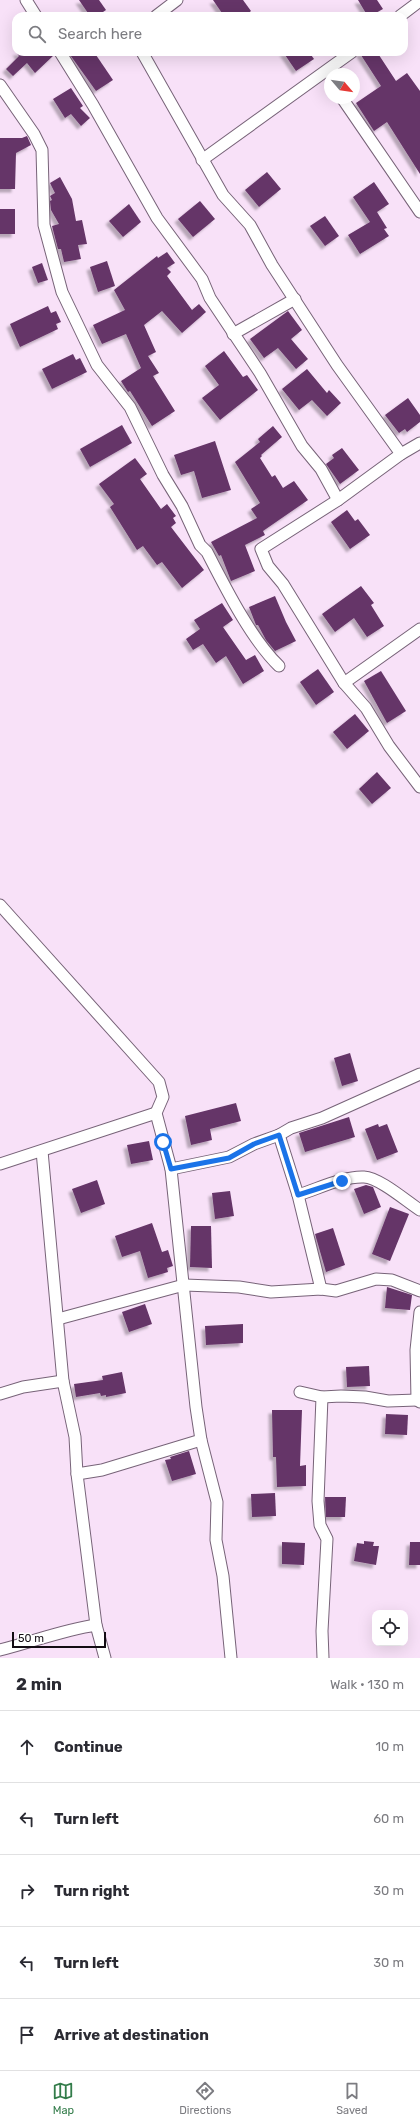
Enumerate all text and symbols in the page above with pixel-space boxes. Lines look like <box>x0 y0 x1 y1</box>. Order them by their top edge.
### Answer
search box <box>12 12 408 56</box>
icon: search <box>26 23 48 45</box>
text: Search here <box>58 25 142 43</box>
north arrow <box>324 68 360 104</box>
route start <box>154 1133 172 1151</box>
route end <box>333 1172 351 1190</box>
map controls <box>372 1610 408 1646</box>
button: locate <box>372 1610 408 1646</box>
scale bar <box>12 1630 106 1649</box>
text: 50 m <box>18 1632 44 1645</box>
text: 2 min <box>16 1674 62 1694</box>
text: Walk · 130 m <box>330 1677 404 1692</box>
icon: ahead <box>16 1736 38 1758</box>
text: Continue <box>54 1738 123 1756</box>
text: 10 m <box>375 1739 404 1754</box>
icon: left <box>16 1808 38 1830</box>
text: Turn left <box>54 1810 119 1828</box>
text: 60 m <box>373 1811 404 1826</box>
icon: right <box>16 1880 38 1902</box>
text: Turn right <box>54 1882 129 1900</box>
text: 30 m <box>373 1883 404 1898</box>
icon: left <box>16 1952 38 1974</box>
text: Turn left <box>54 1954 119 1972</box>
text: 30 m <box>373 1955 404 1970</box>
icon: arrive <box>16 2024 38 2046</box>
text: Arrive at destination <box>54 2026 209 2044</box>
tab: Map <box>52 2080 74 2117</box>
tab: Directions <box>179 2080 231 2117</box>
tab: Saved <box>336 2080 368 2117</box>

